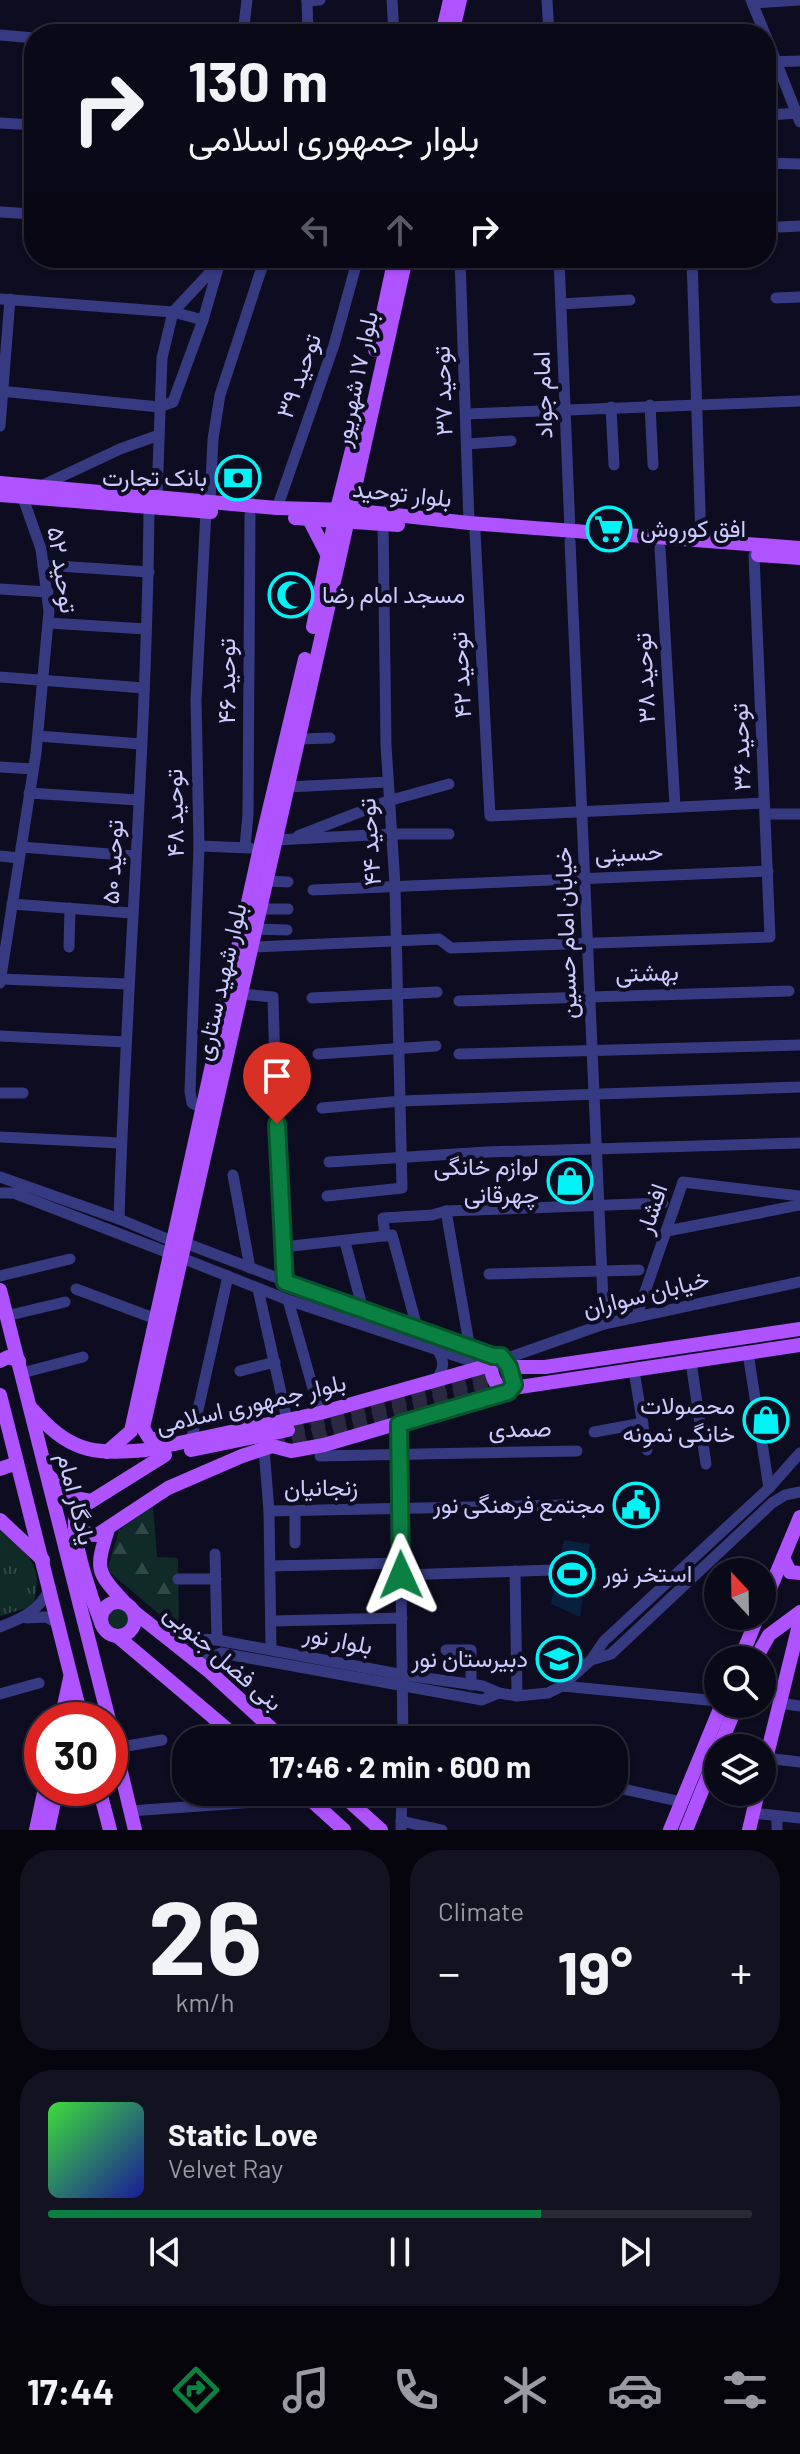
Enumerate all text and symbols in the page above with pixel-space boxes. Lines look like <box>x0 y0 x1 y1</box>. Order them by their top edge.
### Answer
text: 130 m <box>188 46 328 113</box>
icon: right <box>56 56 160 160</box>
text: بلوار جمهوری اسلامی <box>188 115 479 158</box>
icon: left <box>294 208 338 252</box>
icon: ahead <box>378 208 422 252</box>
icon: right <box>462 208 506 252</box>
street label: بلوار ۱۷ شهریور <box>326 308 385 450</box>
street label: توحید ۳۹ <box>269 329 328 422</box>
street label: توحید ۳۷ <box>425 345 460 437</box>
street label: امام جواد <box>525 351 561 439</box>
bank icon: بانک تجارت <box>214 454 262 502</box>
place label: بانک تجارت <box>102 462 207 493</box>
street label: بلوار توحید <box>351 473 453 514</box>
supermarket icon: افق کوروش <box>585 505 633 553</box>
place label: افق کوروش <box>640 513 746 544</box>
street label: توحید ۵۲ <box>40 524 85 615</box>
mosque icon: مسجد امام رضا <box>267 571 315 619</box>
place label: مسجد امام رضا <box>322 579 465 611</box>
street label: توحید ۴۲ <box>443 631 478 719</box>
street label: توحید ۳۸ <box>627 632 662 724</box>
street label: توحید ۴۶ <box>211 638 242 724</box>
street label: توحید ۳۶ <box>723 703 758 791</box>
street label: توحید ۴۸ <box>158 769 191 857</box>
street label: توحید ۴۴ <box>351 797 388 887</box>
street label: توحید ۵۰ <box>95 819 130 905</box>
street label: حسینی <box>594 836 664 868</box>
street label: خیابان امام حسین <box>547 846 585 1020</box>
street label: بلوار شهید ستاری <box>187 900 254 1064</box>
street label: بهشتی <box>615 956 679 989</box>
pin <box>243 1042 311 1124</box>
icon: arrive <box>255 1054 299 1098</box>
place label: لوازم خانگی چهرقانی <box>433 1151 539 1211</box>
shop icon: لوازم خانگی چهرقانی <box>546 1157 594 1205</box>
street label: افشار <box>628 1180 675 1239</box>
street label: خیابان سواران <box>580 1263 712 1324</box>
street label: بلوار جمهوری اسلامی <box>153 1367 349 1440</box>
place label: محصولات خانگی نمونه <box>623 1390 735 1449</box>
shop icon: محصولات خانگی نمونه <box>742 1396 790 1444</box>
street label: صمدی <box>488 1412 552 1444</box>
street label: یادگار امام <box>49 1450 103 1548</box>
street label: زنجانیان <box>284 1471 358 1504</box>
public building icon: مجتمع فرهنگی نور <box>612 1481 660 1529</box>
place label: مجتمع فرهنگی نور <box>432 1489 605 1522</box>
position arrow <box>359 1533 443 1617</box>
sports icon: استخر نور <box>548 1550 596 1598</box>
place label: استخر نور <box>602 1558 692 1589</box>
north arrow <box>704 1558 776 1630</box>
map controls <box>704 1558 776 1806</box>
street label: بنی فضل جنوبی <box>157 1597 289 1718</box>
street label: بلوار نور <box>300 1617 375 1661</box>
school or university icon: دبیرستان نور <box>535 1635 583 1683</box>
place label: دبیرستان نور <box>410 1643 528 1674</box>
button: search <box>704 1646 776 1718</box>
speed limit sign: 30 <box>24 1702 128 1806</box>
button: layers <box>704 1734 776 1806</box>
text: 17:46 · 2 min · 600 m <box>269 1748 531 1784</box>
text: 26 <box>148 1871 262 1996</box>
text: Climate <box>438 1895 524 1926</box>
text: 19° <box>557 1935 633 2007</box>
text: − <box>438 1945 460 1998</box>
text: + <box>730 1945 752 1998</box>
text: km/h <box>176 1986 234 2017</box>
text: Static Love <box>168 2116 318 2152</box>
text: Velvet Ray <box>168 2152 283 2183</box>
icon: previous <box>143 2230 187 2274</box>
icon: pause <box>378 2230 422 2274</box>
icon: next <box>613 2230 657 2274</box>
icon: directions <box>168 2362 224 2418</box>
icon: music <box>278 2362 334 2418</box>
icon: phone <box>388 2362 444 2418</box>
icon: climate <box>497 2362 553 2418</box>
icon: car <box>607 2362 663 2418</box>
icon: filters <box>717 2362 773 2418</box>
text: 17:44 <box>27 2369 114 2412</box>

